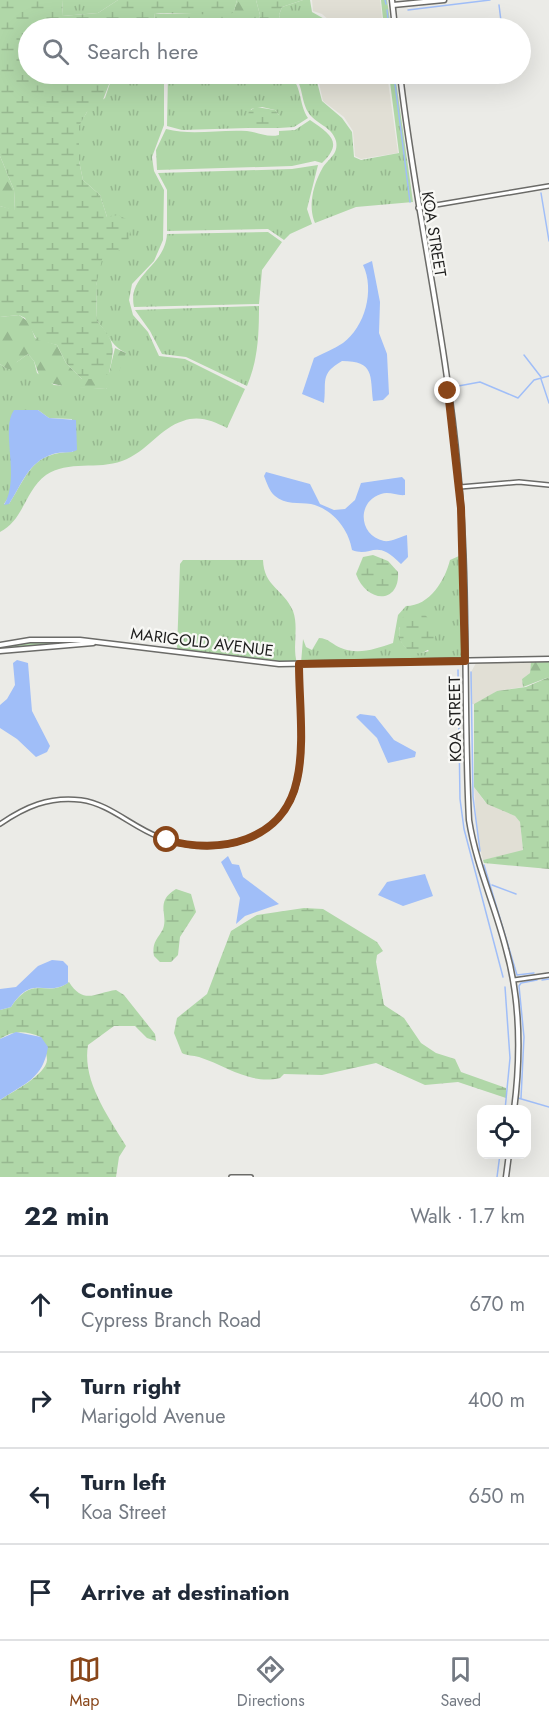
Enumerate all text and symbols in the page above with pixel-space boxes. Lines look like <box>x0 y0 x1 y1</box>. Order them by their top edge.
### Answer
search box <box>18 18 531 84</box>
icon: search <box>39 35 72 68</box>
text: Search here <box>87 35 198 67</box>
street label: KOA STREET <box>416 190 452 279</box>
route end <box>434 377 460 403</box>
street label: MARIGOLD AVENUE <box>129 622 275 662</box>
street label: KOA STREET <box>443 675 467 762</box>
route start <box>153 826 179 852</box>
map controls <box>477 1105 531 1159</box>
button: locate <box>477 1105 531 1159</box>
text: 22 min <box>24 1197 109 1235</box>
text: Walk · 1.7 km <box>410 1202 525 1231</box>
text: Continue <box>81 1274 173 1306</box>
icon: ahead <box>24 1288 57 1321</box>
text: 670 m <box>469 1290 525 1319</box>
text: Cypress Branch Road <box>81 1306 261 1335</box>
text: Turn right <box>81 1370 181 1402</box>
icon: right <box>24 1384 57 1417</box>
text: 400 m <box>468 1386 525 1415</box>
text: Marigold Avenue <box>81 1402 226 1431</box>
text: Turn left <box>81 1466 166 1498</box>
icon: left <box>24 1480 57 1513</box>
text: 650 m <box>469 1482 525 1511</box>
text: Koa Street <box>81 1498 166 1527</box>
icon: arrive <box>24 1576 57 1609</box>
text: Arrive at destination <box>81 1576 290 1608</box>
tab: Map <box>68 1653 101 1712</box>
tab: Directions <box>237 1653 305 1712</box>
tab: Saved <box>440 1653 481 1712</box>

